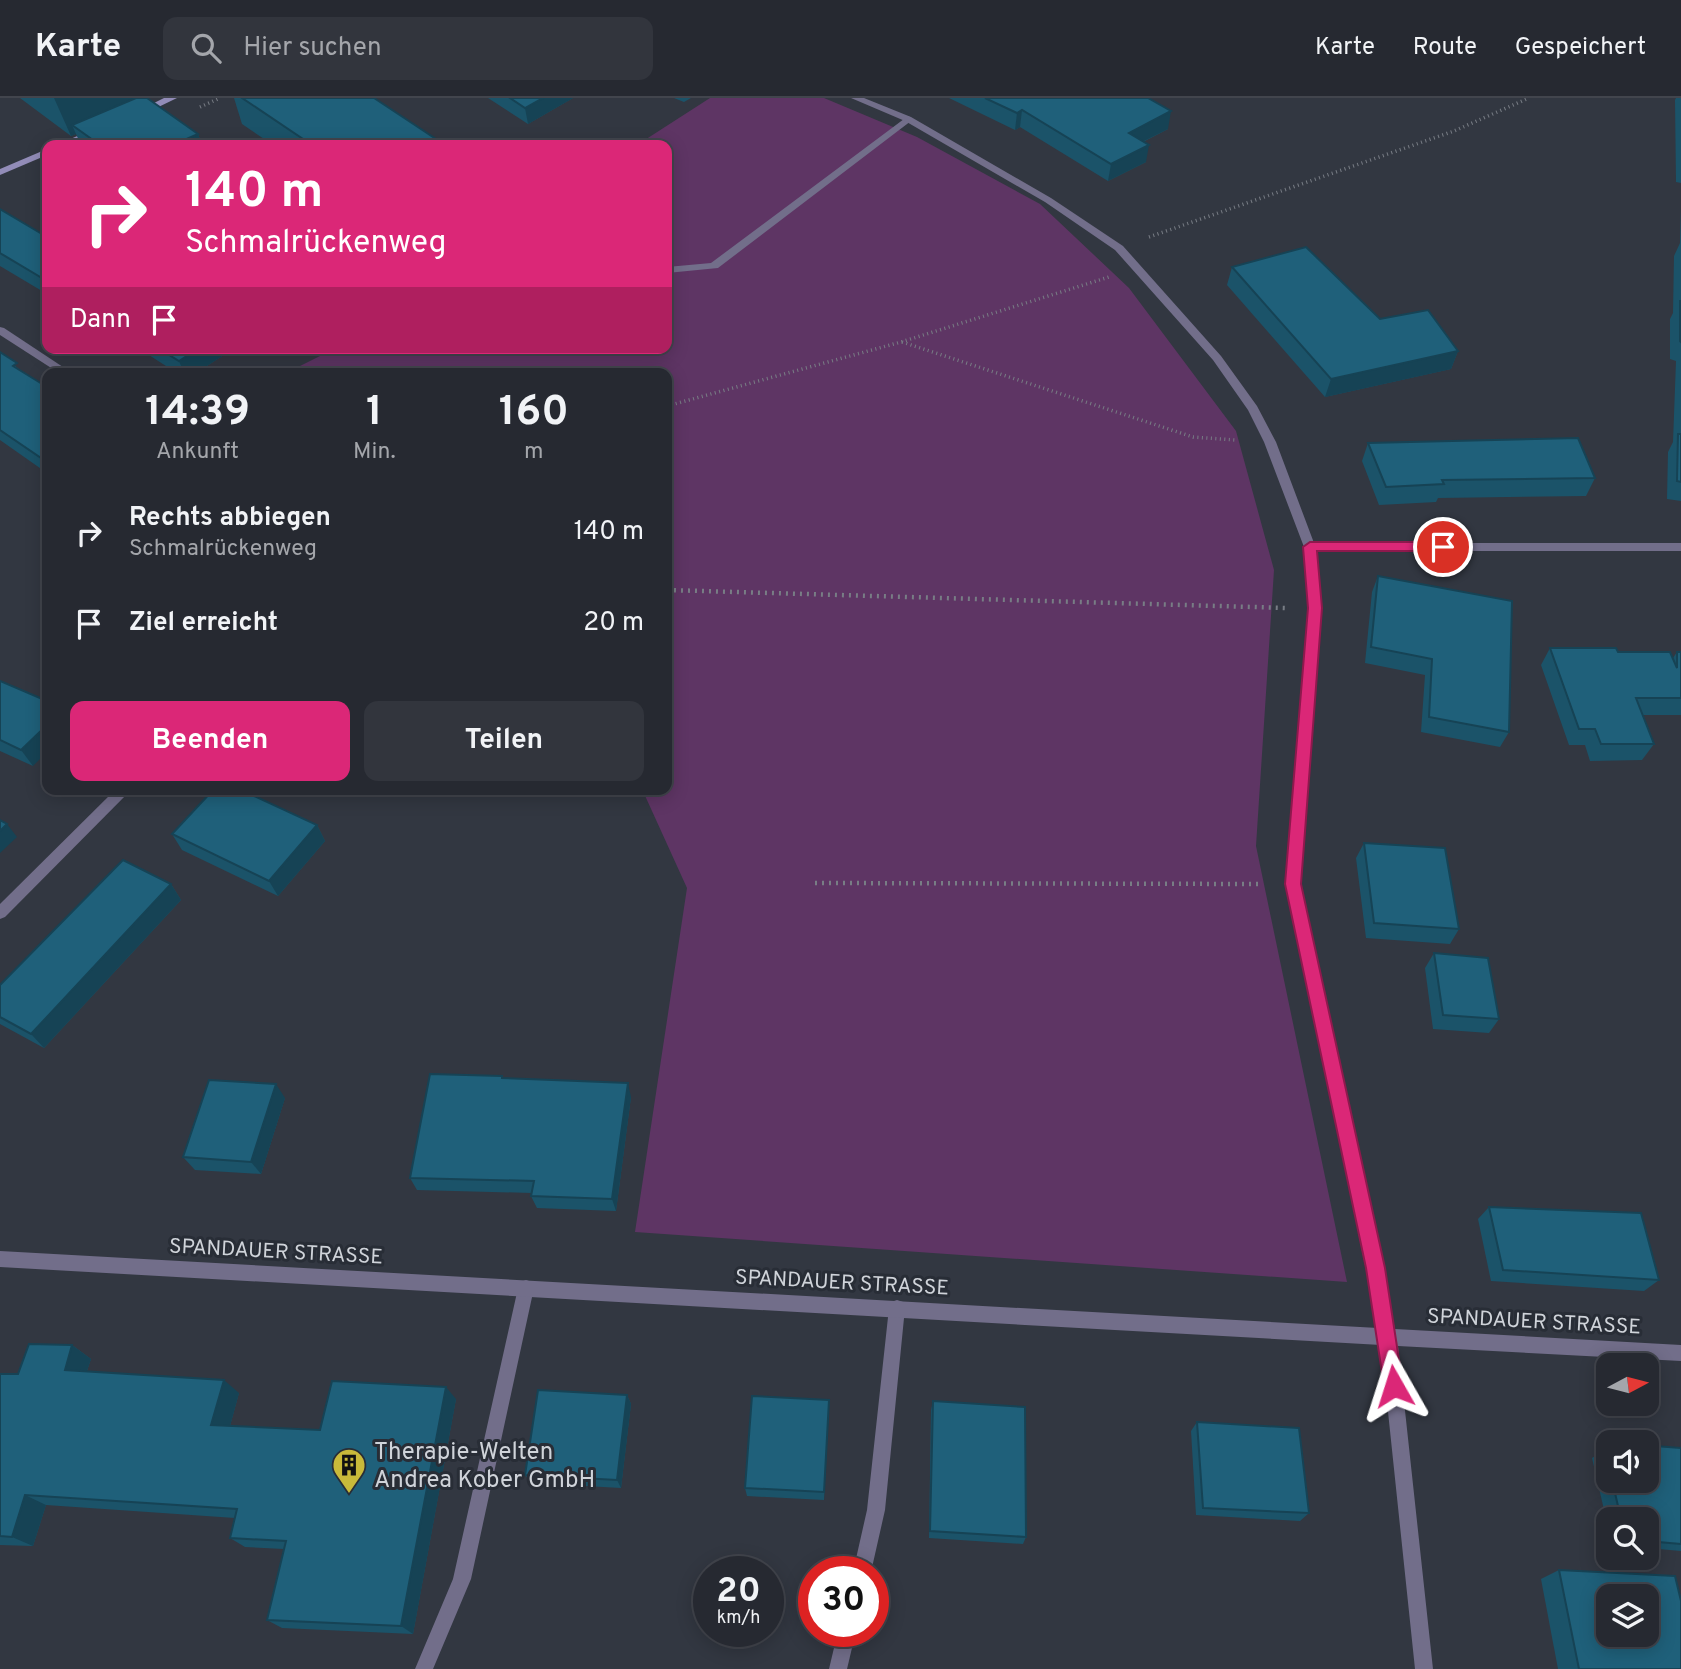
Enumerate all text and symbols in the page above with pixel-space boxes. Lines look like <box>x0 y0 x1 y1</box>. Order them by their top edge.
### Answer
search box <box>163 17 653 80</box>
text: Karte <box>35 27 121 69</box>
icon: search <box>187 29 225 67</box>
text: Hier suchen <box>243 32 382 65</box>
text: Karte <box>1315 33 1375 63</box>
text: Route <box>1413 33 1477 63</box>
text: Gespeichert <box>1515 33 1646 63</box>
text: 140 m <box>185 163 324 225</box>
icon: right <box>70 168 161 259</box>
text: Schmalrückenweg <box>185 224 447 264</box>
icon: arrive <box>145 301 183 339</box>
text: Dann <box>70 304 131 337</box>
text: 14:39 <box>145 387 250 440</box>
text: 1 <box>366 387 383 440</box>
text: 160 <box>499 387 569 440</box>
text: Ankunft <box>156 438 239 467</box>
text: Min. <box>353 438 396 467</box>
text: m <box>524 438 544 467</box>
text: Rechts abbiegen <box>129 502 331 535</box>
icon: right <box>70 514 108 552</box>
text: 140 m <box>574 516 644 549</box>
pin <box>1413 517 1473 577</box>
icon: arrive <box>1424 528 1462 566</box>
text: Schmalrückenweg <box>129 535 317 564</box>
icon: arrive <box>70 605 108 643</box>
text: Ziel erreicht <box>129 607 278 640</box>
text: 20 m <box>583 607 644 640</box>
button: Beenden <box>70 701 350 781</box>
button: Teilen <box>364 701 644 781</box>
street label: SPANDAUER STRASSE <box>168 1233 384 1272</box>
street label: SPANDAUER STRASSE <box>734 1264 950 1303</box>
street label: SPANDAUER STRASSE <box>1426 1303 1642 1342</box>
position arrow <box>1357 1349 1431 1423</box>
north arrow <box>1596 1353 1659 1416</box>
map controls <box>1596 1353 1659 1647</box>
button: sound <box>1596 1430 1659 1493</box>
place label: Therapie-Welten Andrea Kober GmbH <box>374 1438 595 1496</box>
building icon: Therapie-Welten Andrea Kober GmbH <box>330 1446 368 1495</box>
button: search <box>1596 1507 1659 1570</box>
speed limit sign: 30 <box>798 1556 889 1647</box>
text: 20 <box>716 1570 761 1614</box>
button: layers <box>1596 1584 1659 1647</box>
text: km/h <box>717 1607 760 1630</box>

